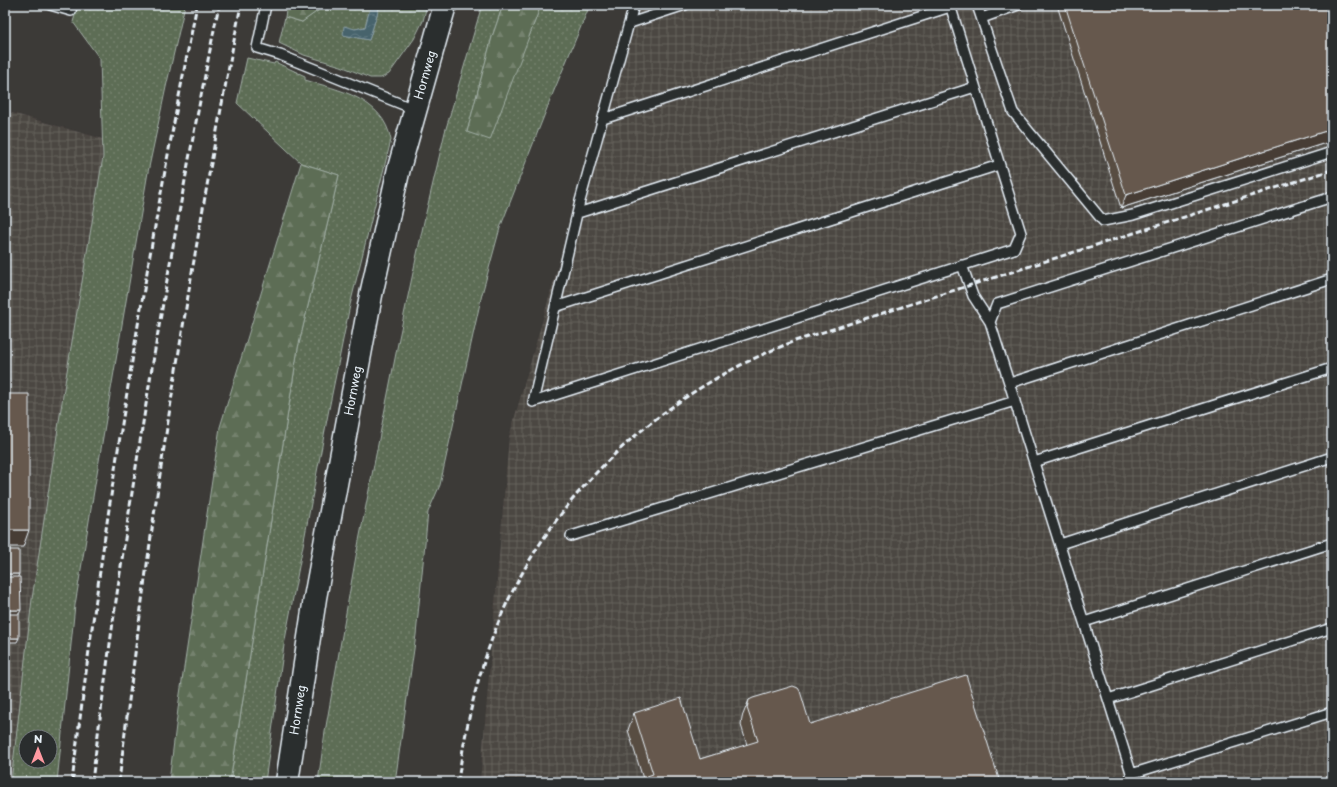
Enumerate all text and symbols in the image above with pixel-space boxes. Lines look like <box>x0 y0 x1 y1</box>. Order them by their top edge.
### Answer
street label: Hornweg <box>409 48 440 101</box>
street label: Hornweg <box>339 364 366 417</box>
street label: Hornweg <box>284 683 310 736</box>
north arrow <box>18 729 58 769</box>
text: N <box>34 730 43 747</box>

